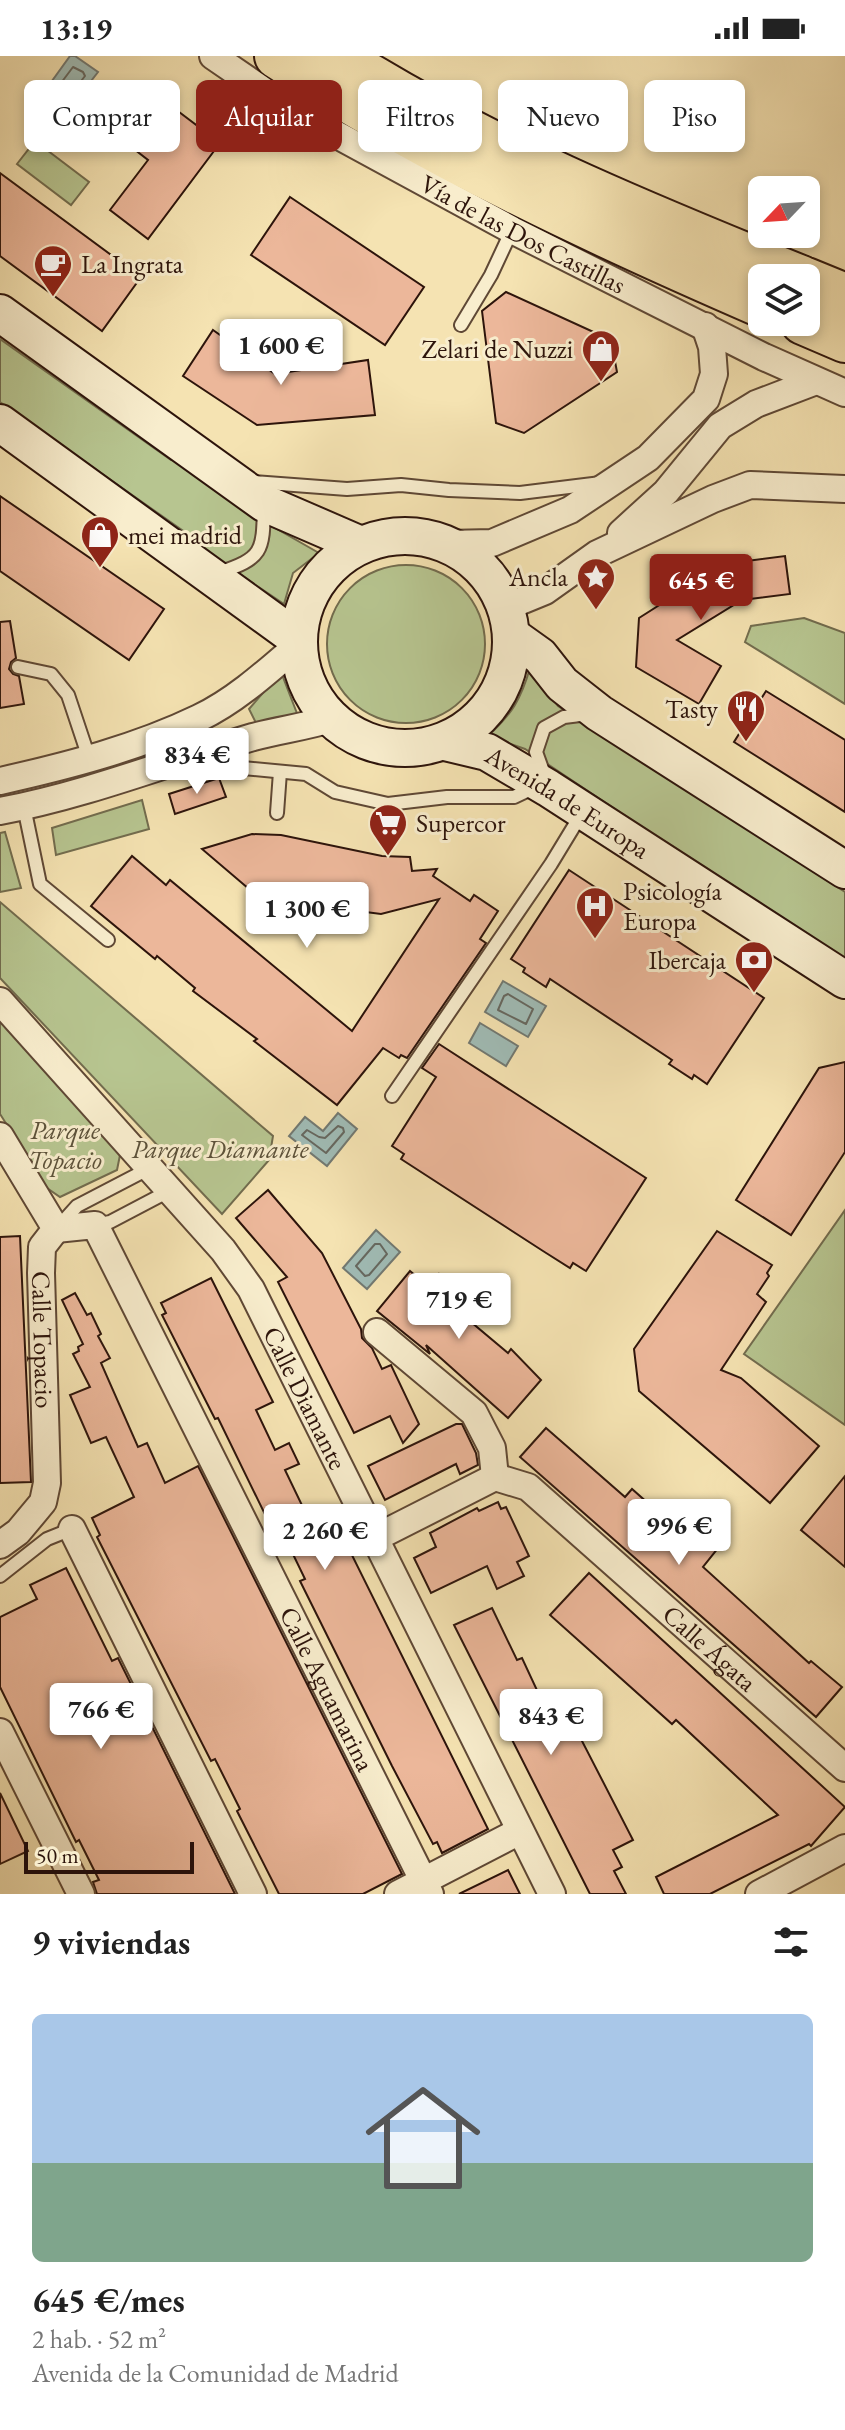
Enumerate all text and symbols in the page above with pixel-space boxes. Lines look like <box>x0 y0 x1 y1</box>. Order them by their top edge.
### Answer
text: 13:19 <box>40 9 112 48</box>
chip: Comprar <box>24 80 180 152</box>
chip: Alquilar <box>196 80 342 152</box>
chip: Filtros <box>358 80 482 152</box>
chip: Nuevo <box>498 80 628 152</box>
chip: Piso <box>644 80 745 152</box>
street label: Vía de las Dos Castillas <box>414 166 631 301</box>
north arrow <box>748 176 820 248</box>
map controls <box>748 176 820 336</box>
cafe icon: La Ingrata <box>32 243 74 298</box>
place label: La Ingrata <box>81 247 184 281</box>
button: layers <box>748 264 820 336</box>
pin: 1 600 € <box>207 319 355 387</box>
text: 1 600 € <box>238 328 324 362</box>
shop icon: Zelari de Nuzzi <box>580 328 622 383</box>
place label: Zelari de Nuzzi <box>422 332 573 366</box>
shop icon: mei madrid <box>79 514 121 569</box>
place label: mei madrid <box>128 518 243 552</box>
pin: 645 € <box>645 554 757 622</box>
place icon: Ancla <box>575 556 617 611</box>
place label: Ancla <box>508 560 569 594</box>
text: 645 € <box>668 563 734 597</box>
restaurant icon: Tasty <box>725 688 767 743</box>
place label: Tasty <box>665 692 719 726</box>
pin: 834 € <box>141 728 253 796</box>
text: 834 € <box>164 737 230 771</box>
street label: Avenida de Europa <box>478 737 657 867</box>
supermarket icon: Supercor <box>367 802 409 857</box>
place label: Supercor <box>416 806 506 840</box>
place label: Psicología Europa <box>623 874 722 938</box>
pin: 1 300 € <box>233 882 381 950</box>
hospital icon: Psicología Europa <box>574 885 616 940</box>
text: 1 300 € <box>264 891 350 925</box>
bank icon: Ibercaja <box>733 939 775 994</box>
place label: Ibercaja <box>648 943 727 977</box>
park label: Parque Topacio <box>28 1113 102 1177</box>
park label: Parque Diamante <box>131 1132 310 1167</box>
street label: Calle Topacio <box>24 1270 62 1409</box>
pin: 719 € <box>403 1273 515 1341</box>
text: 719 € <box>426 1282 492 1316</box>
street label: Calle Diamante <box>255 1321 355 1475</box>
pin: 996 € <box>623 1499 735 1567</box>
pin: 2 260 € <box>251 1504 399 1572</box>
text: 996 € <box>646 1508 712 1542</box>
text: 2 260 € <box>282 1513 368 1547</box>
street label: Calle Ágata <box>655 1597 765 1699</box>
street label: Calle Aguamarina <box>272 1601 383 1777</box>
pin: 766 € <box>45 1683 157 1751</box>
pin: 843 € <box>495 1689 607 1757</box>
text: 766 € <box>68 1692 134 1726</box>
text: 843 € <box>518 1698 584 1732</box>
scale bar <box>24 1838 194 1874</box>
text: 50 m <box>36 1841 79 1870</box>
text: 9 viviendas <box>32 1920 190 1964</box>
icon: filters <box>769 1920 813 1964</box>
icon: home <box>351 2066 495 2210</box>
text: 645 €/mes <box>32 2278 185 2322</box>
text: 2 hab. · 52 m² <box>32 2322 166 2356</box>
text: Avenida de la Comunidad de Madrid <box>32 2356 399 2390</box>

